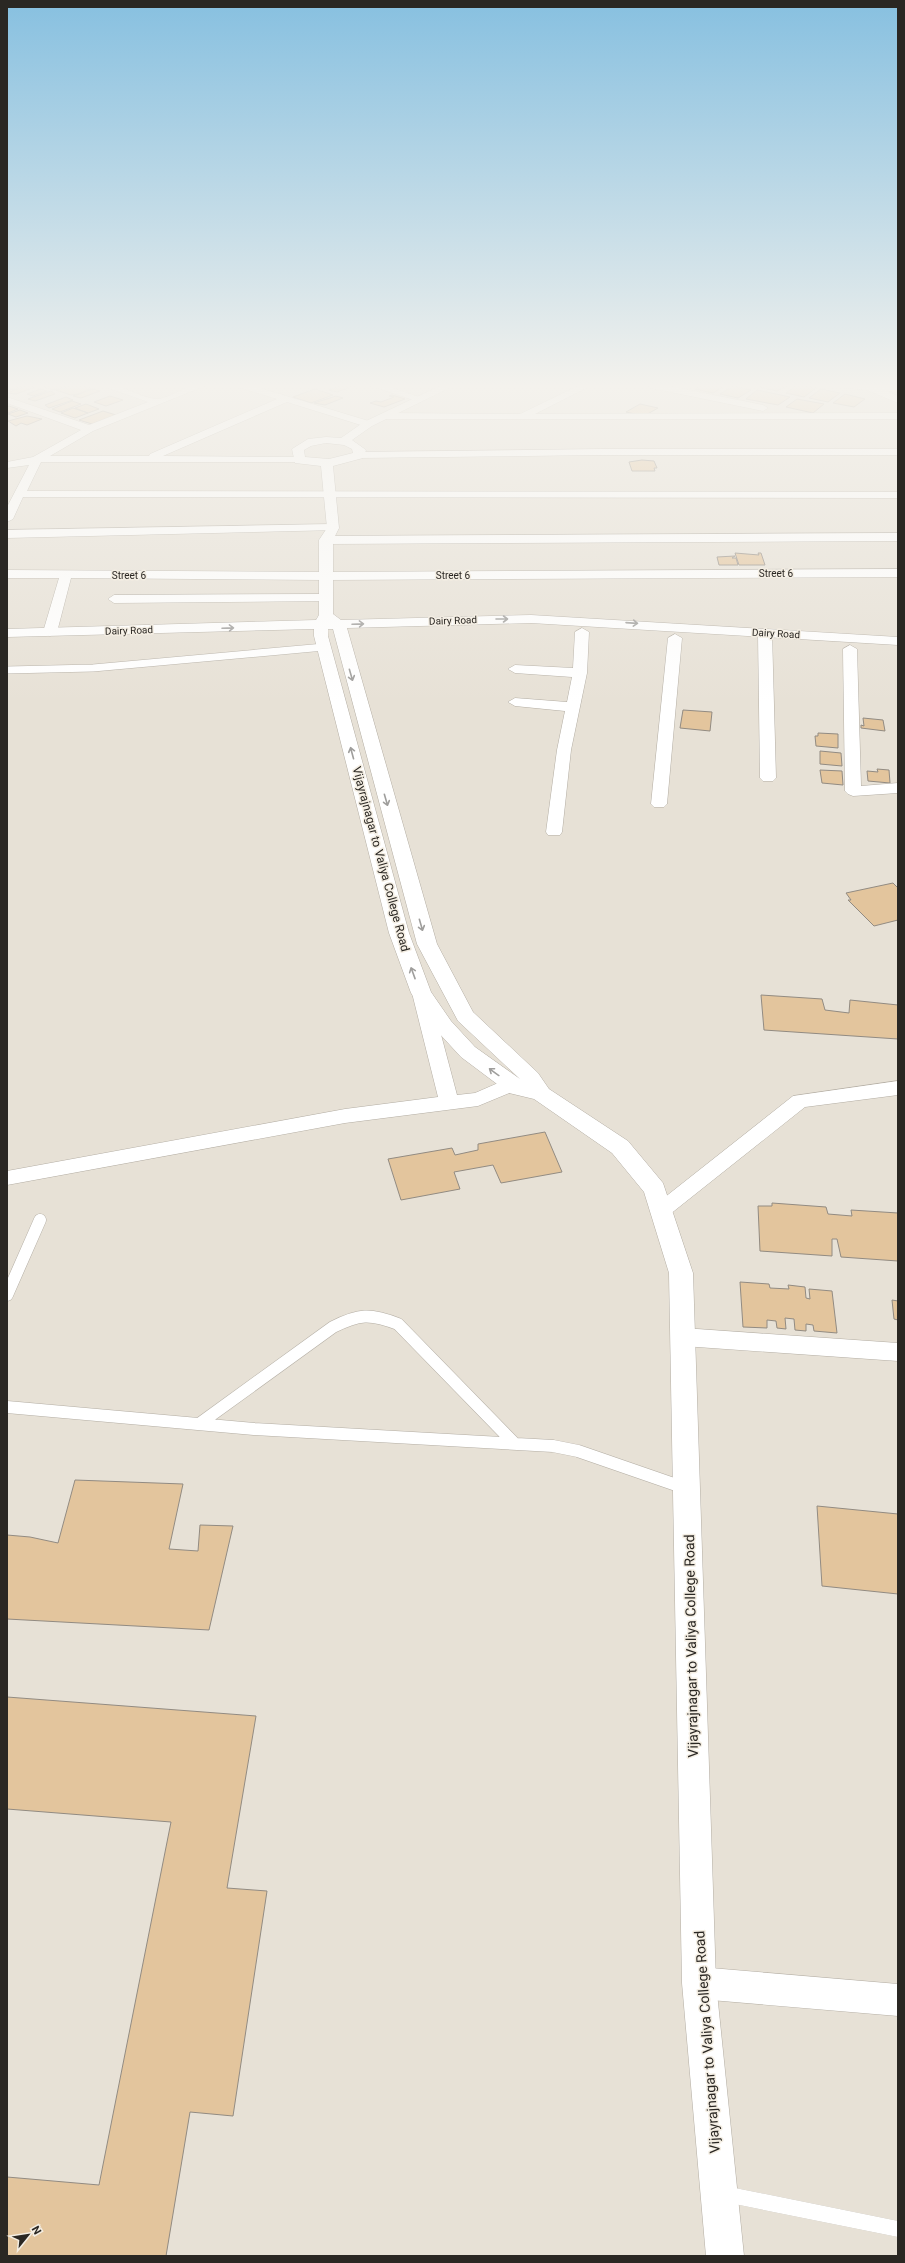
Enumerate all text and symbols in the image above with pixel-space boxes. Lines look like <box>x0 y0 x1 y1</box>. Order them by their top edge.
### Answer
street label: Street 6 <box>759 568 794 579</box>
street label: Street 6 <box>112 570 147 581</box>
street label: Street 6 <box>436 570 471 581</box>
street label: Dairy Road <box>429 614 477 627</box>
one-way arrow <box>495 615 508 623</box>
one-way arrow <box>351 620 364 628</box>
one-way arrow <box>625 620 638 627</box>
street label: Dairy Road <box>105 624 153 637</box>
one-way arrow <box>221 624 234 632</box>
street label: Dairy Road <box>752 627 800 640</box>
one-way arrow <box>348 668 356 681</box>
one-way arrow <box>348 747 355 760</box>
street label: Vijayrajnagar to Valiya College Road <box>349 765 413 953</box>
one-way arrow <box>383 793 391 806</box>
one-way arrow <box>418 918 426 931</box>
one-way arrow <box>409 967 417 979</box>
one-way arrow <box>489 1067 500 1076</box>
street label: Vijayrajnagar to Valiya College Road <box>681 1534 701 1758</box>
street label: Vijayrajnagar to Valiya College Road <box>691 1930 723 2154</box>
north arrow <box>8 2215 48 2255</box>
text: N <box>29 2224 44 2237</box>

